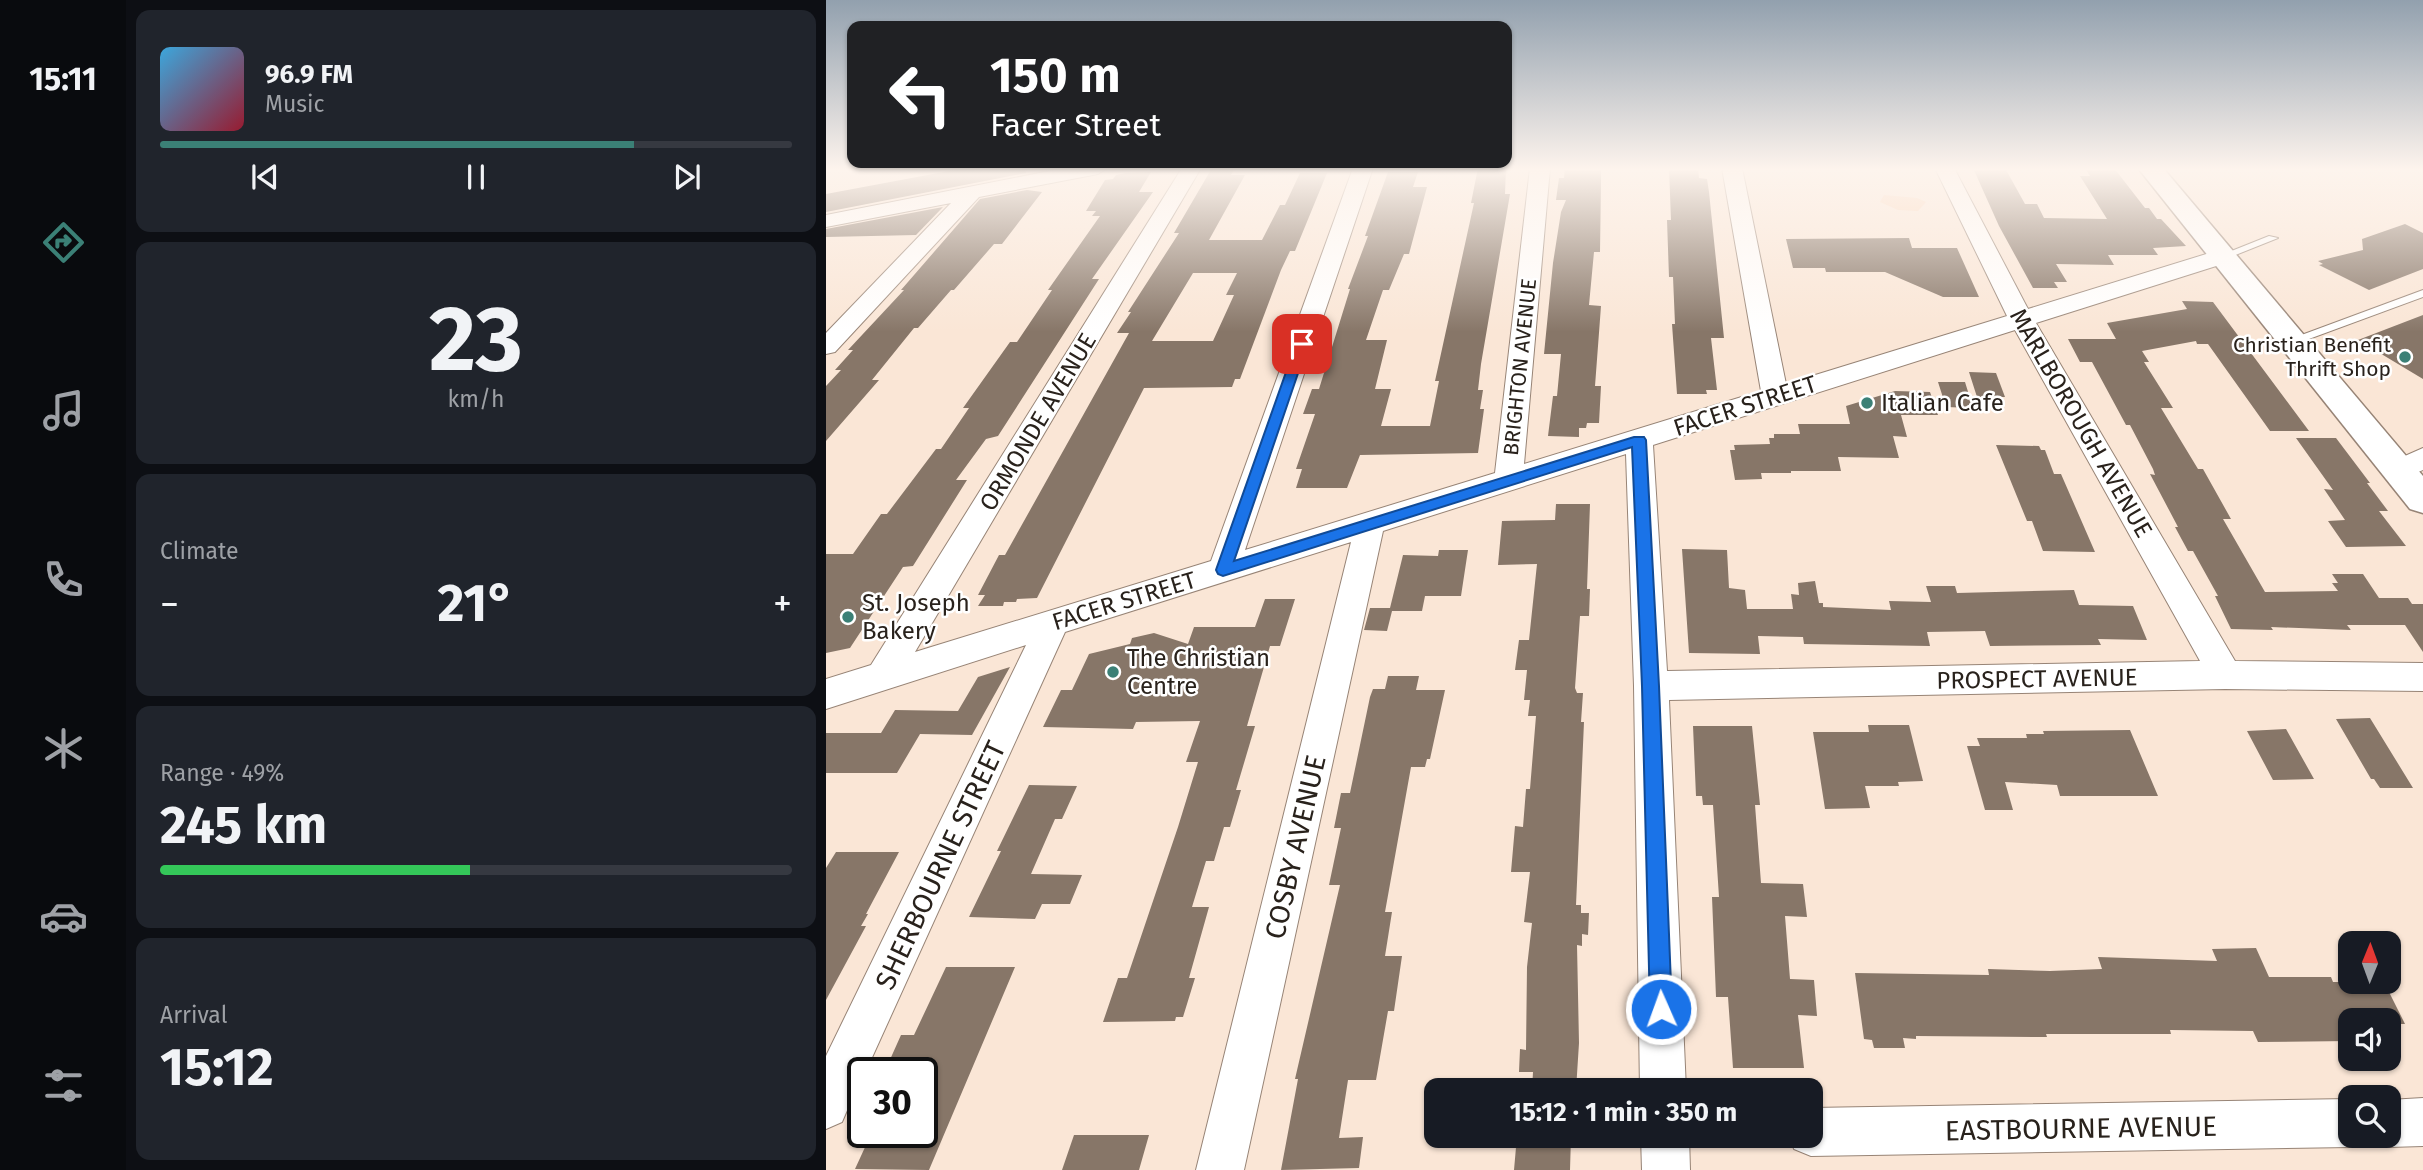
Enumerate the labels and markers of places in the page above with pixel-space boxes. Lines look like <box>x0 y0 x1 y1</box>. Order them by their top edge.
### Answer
pin <box>1272 314 1332 374</box>
place label: Christian Benefit Thrift Shop <box>2233 332 2391 382</box>
marker: Christian Benefit Thrift Shop <box>2397 349 2413 365</box>
place label: Italian Cafe <box>1881 389 2004 417</box>
marker: Italian Cafe <box>1859 395 1875 411</box>
place label: St. Joseph Bakery <box>862 589 970 645</box>
marker: St. Joseph Bakery <box>840 609 856 625</box>
place label: The Christian Centre <box>1127 644 1270 700</box>
marker: The Christian Centre <box>1105 664 1121 680</box>

